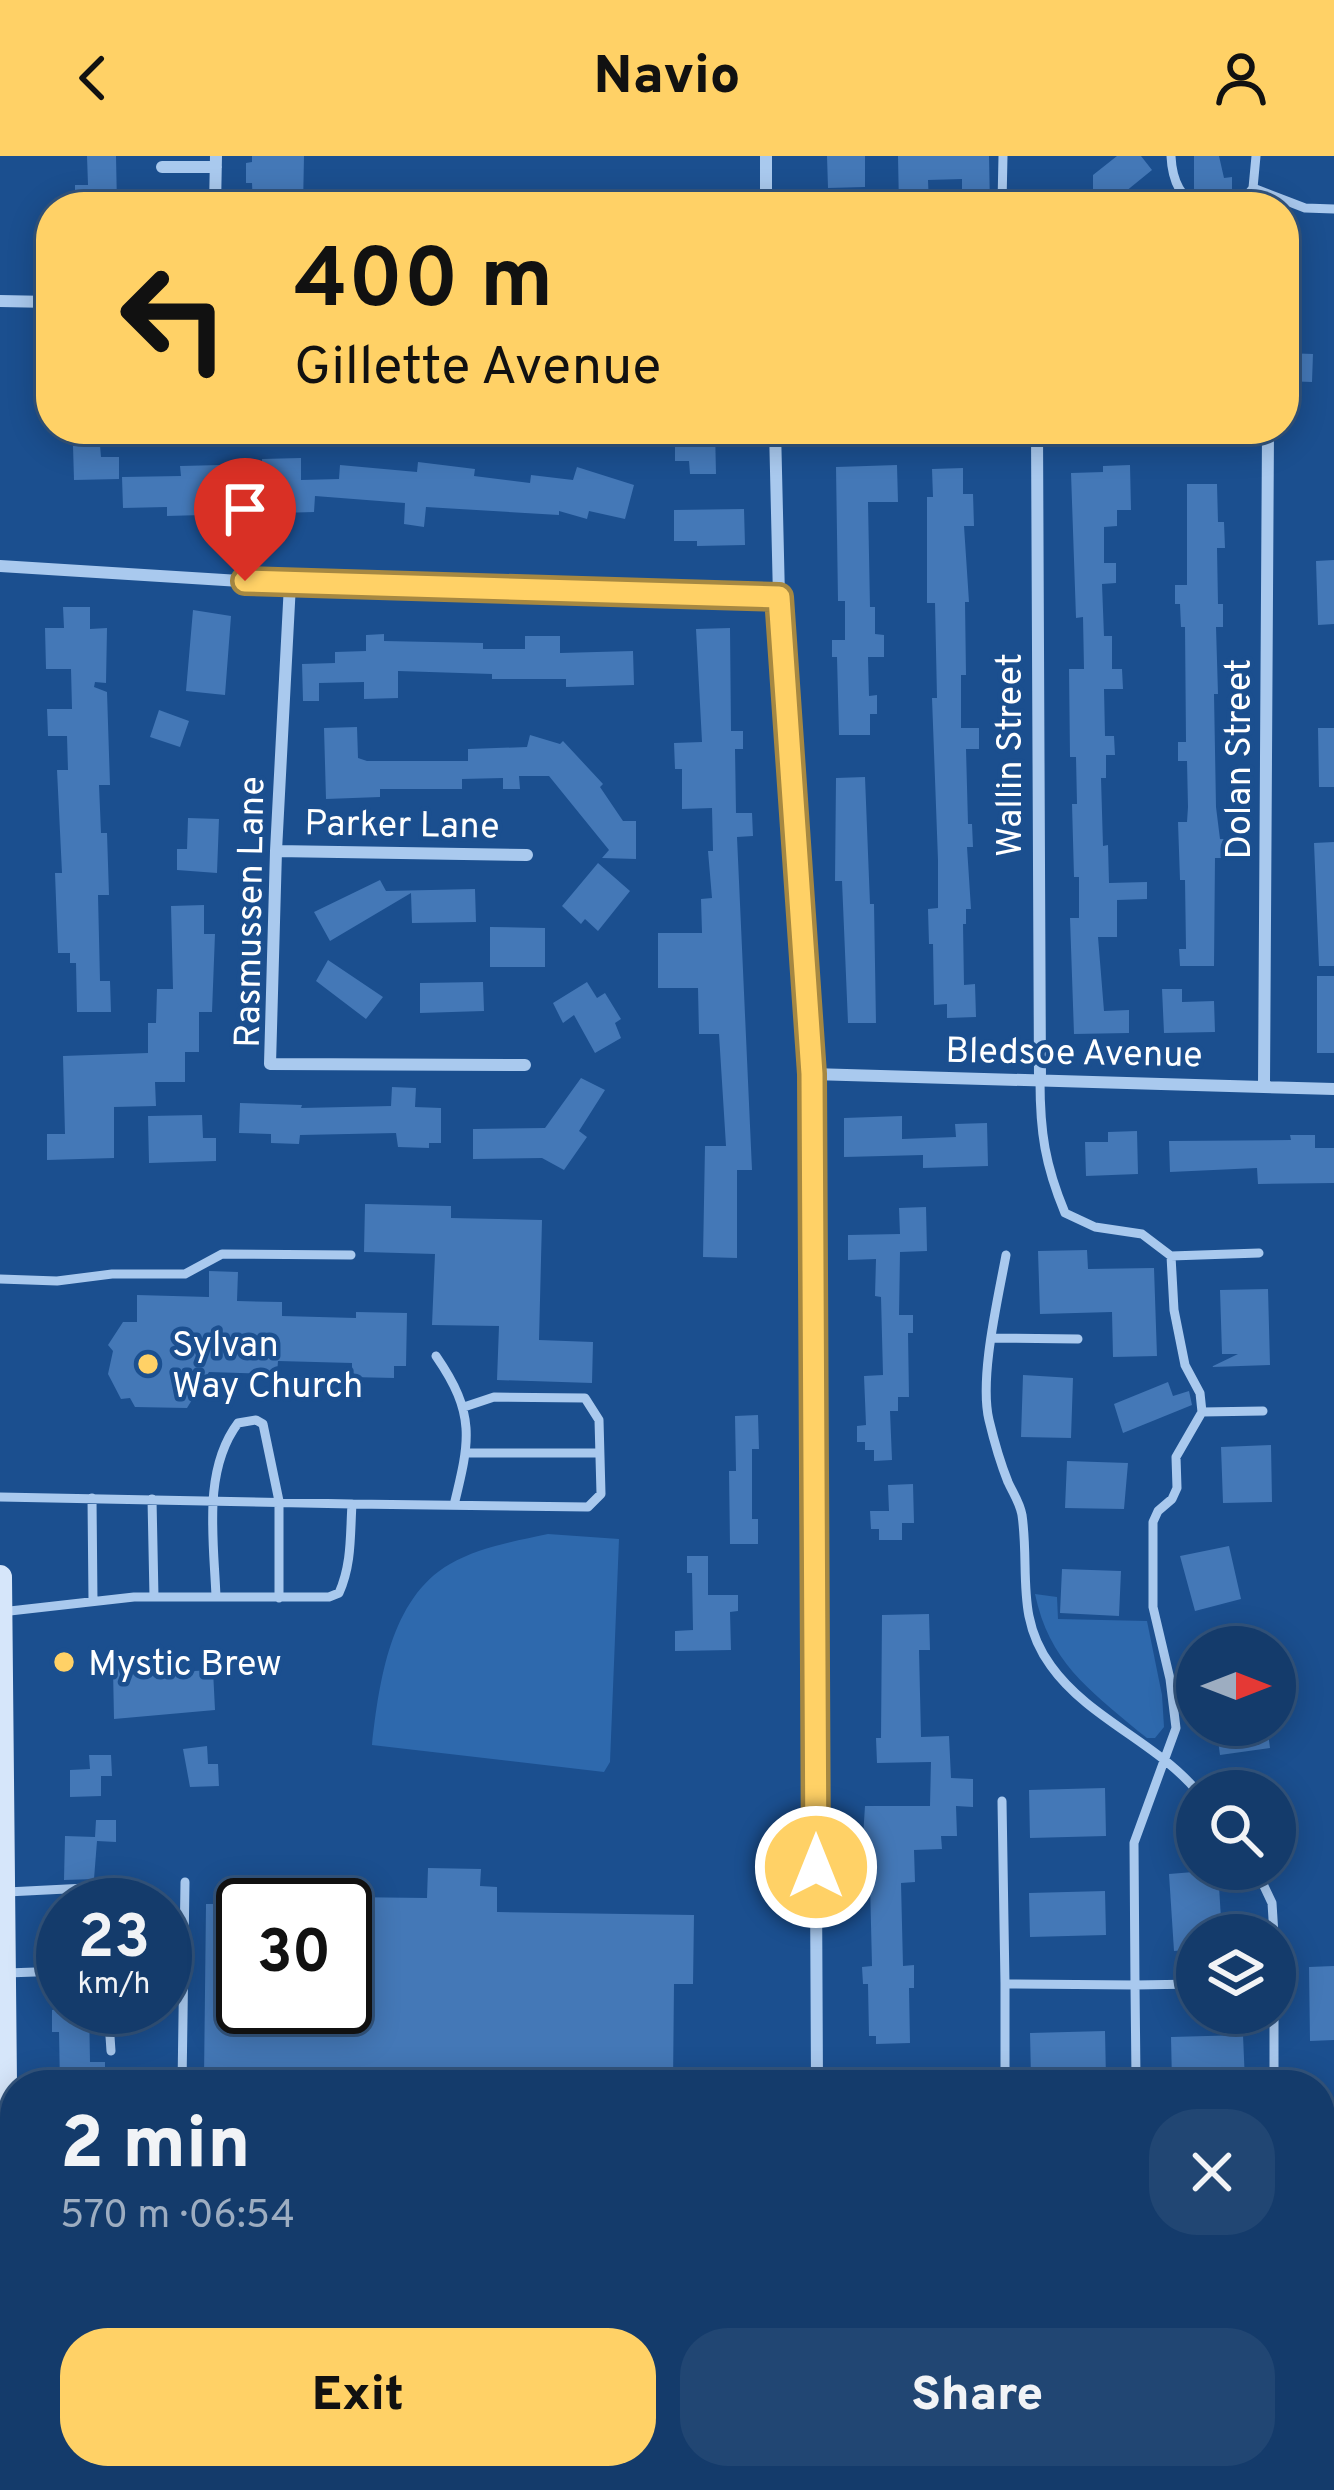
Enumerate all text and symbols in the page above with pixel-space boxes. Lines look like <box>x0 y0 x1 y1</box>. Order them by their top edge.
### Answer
text: Navio <box>593 44 741 113</box>
icon: back <box>60 45 126 111</box>
icon: person <box>1208 45 1274 111</box>
text: 400 m <box>294 231 553 337</box>
icon: left <box>96 240 252 396</box>
text: Gillette Avenue <box>294 335 661 404</box>
pin <box>194 458 296 581</box>
icon: arrive <box>212 476 278 542</box>
street label: Wallin Street <box>989 653 1035 857</box>
street label: Dolan Street <box>1218 659 1264 859</box>
street label: Rasmussen Lane <box>227 776 277 1048</box>
street label: Parker Lane <box>304 802 500 852</box>
street label: Bledsoe Avenue <box>945 1030 1203 1080</box>
place label: Sylvan Way Church <box>172 1324 363 1411</box>
marker: Sylvan Way Church <box>135 1351 161 1377</box>
north arrow <box>1176 1626 1296 1746</box>
map controls <box>1176 1626 1296 2034</box>
place label: Mystic Brew <box>88 1643 282 1689</box>
marker: Mystic Brew <box>51 1649 77 1675</box>
button: search <box>1176 1770 1296 1890</box>
position arrow <box>753 1804 879 1930</box>
speed limit sign: 30 <box>216 1878 372 2034</box>
text: 23 <box>78 1903 150 1979</box>
button: layers <box>1176 1914 1296 2034</box>
text: km/h <box>78 1967 150 2004</box>
text: 2 min <box>60 2102 250 2194</box>
button: close <box>1149 2109 1275 2235</box>
text: 570 m · 06:54 <box>60 2193 295 2242</box>
button: Exit <box>60 2328 656 2466</box>
button: Share <box>680 2328 1275 2466</box>

